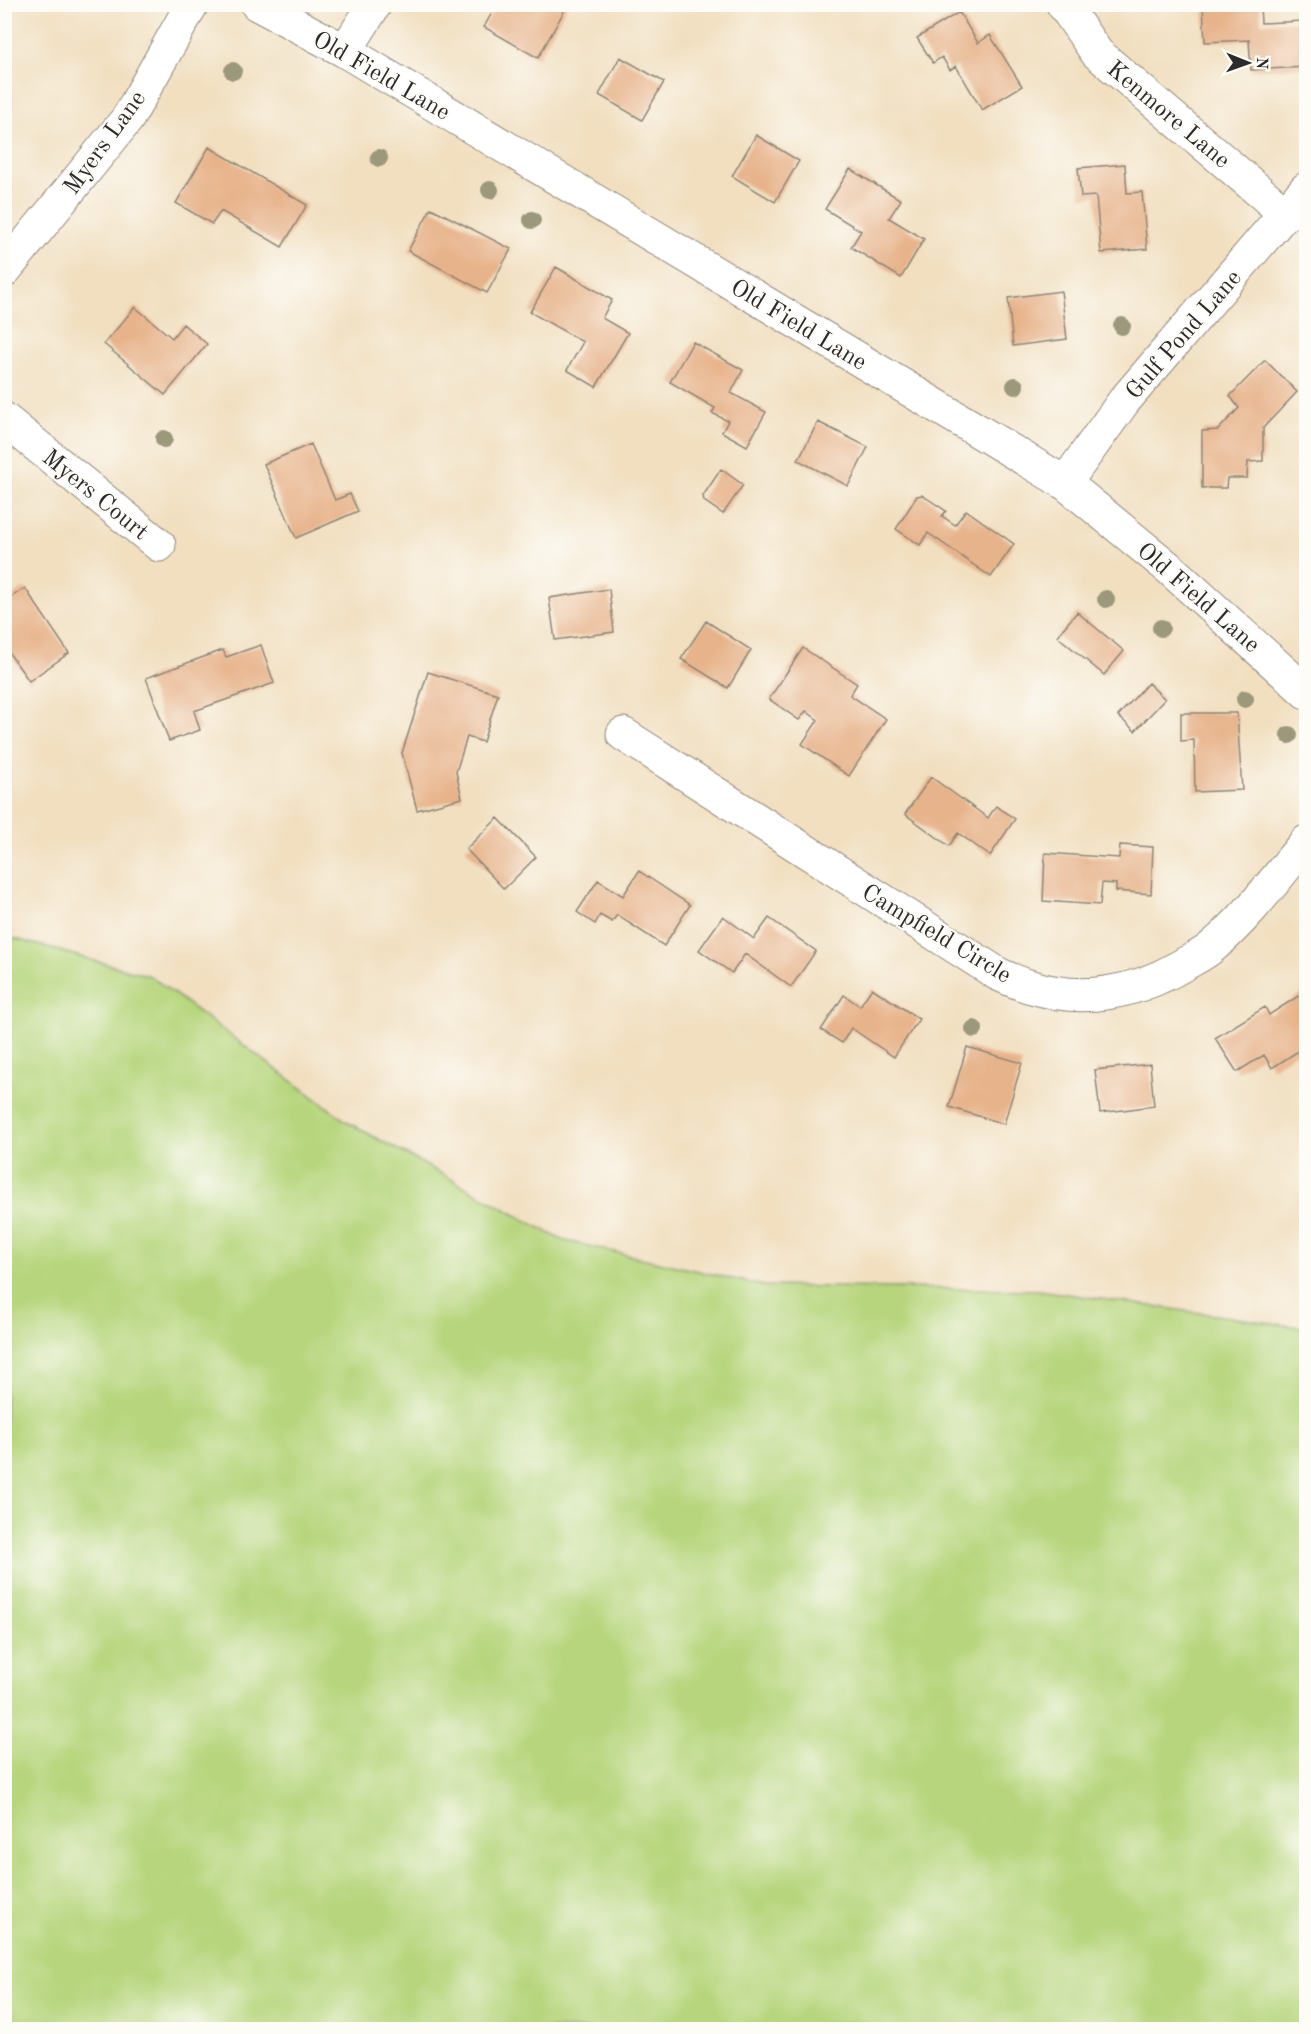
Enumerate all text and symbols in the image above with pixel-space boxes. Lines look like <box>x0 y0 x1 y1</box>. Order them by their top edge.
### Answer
street label: Old Field Lane <box>308 28 454 126</box>
north arrow <box>1218 33 1278 93</box>
street label: Kenmore Lane <box>1102 57 1234 174</box>
text: N <box>1253 57 1269 70</box>
street label: Myers Lane <box>60 87 151 199</box>
street label: Gulf Pond Lane <box>1122 266 1247 404</box>
street label: Old Field Lane <box>726 276 870 376</box>
street label: Myers Court <box>37 446 152 545</box>
street label: Old Field Lane <box>1132 539 1264 658</box>
street label: Campfield Circle <box>857 881 1015 989</box>

